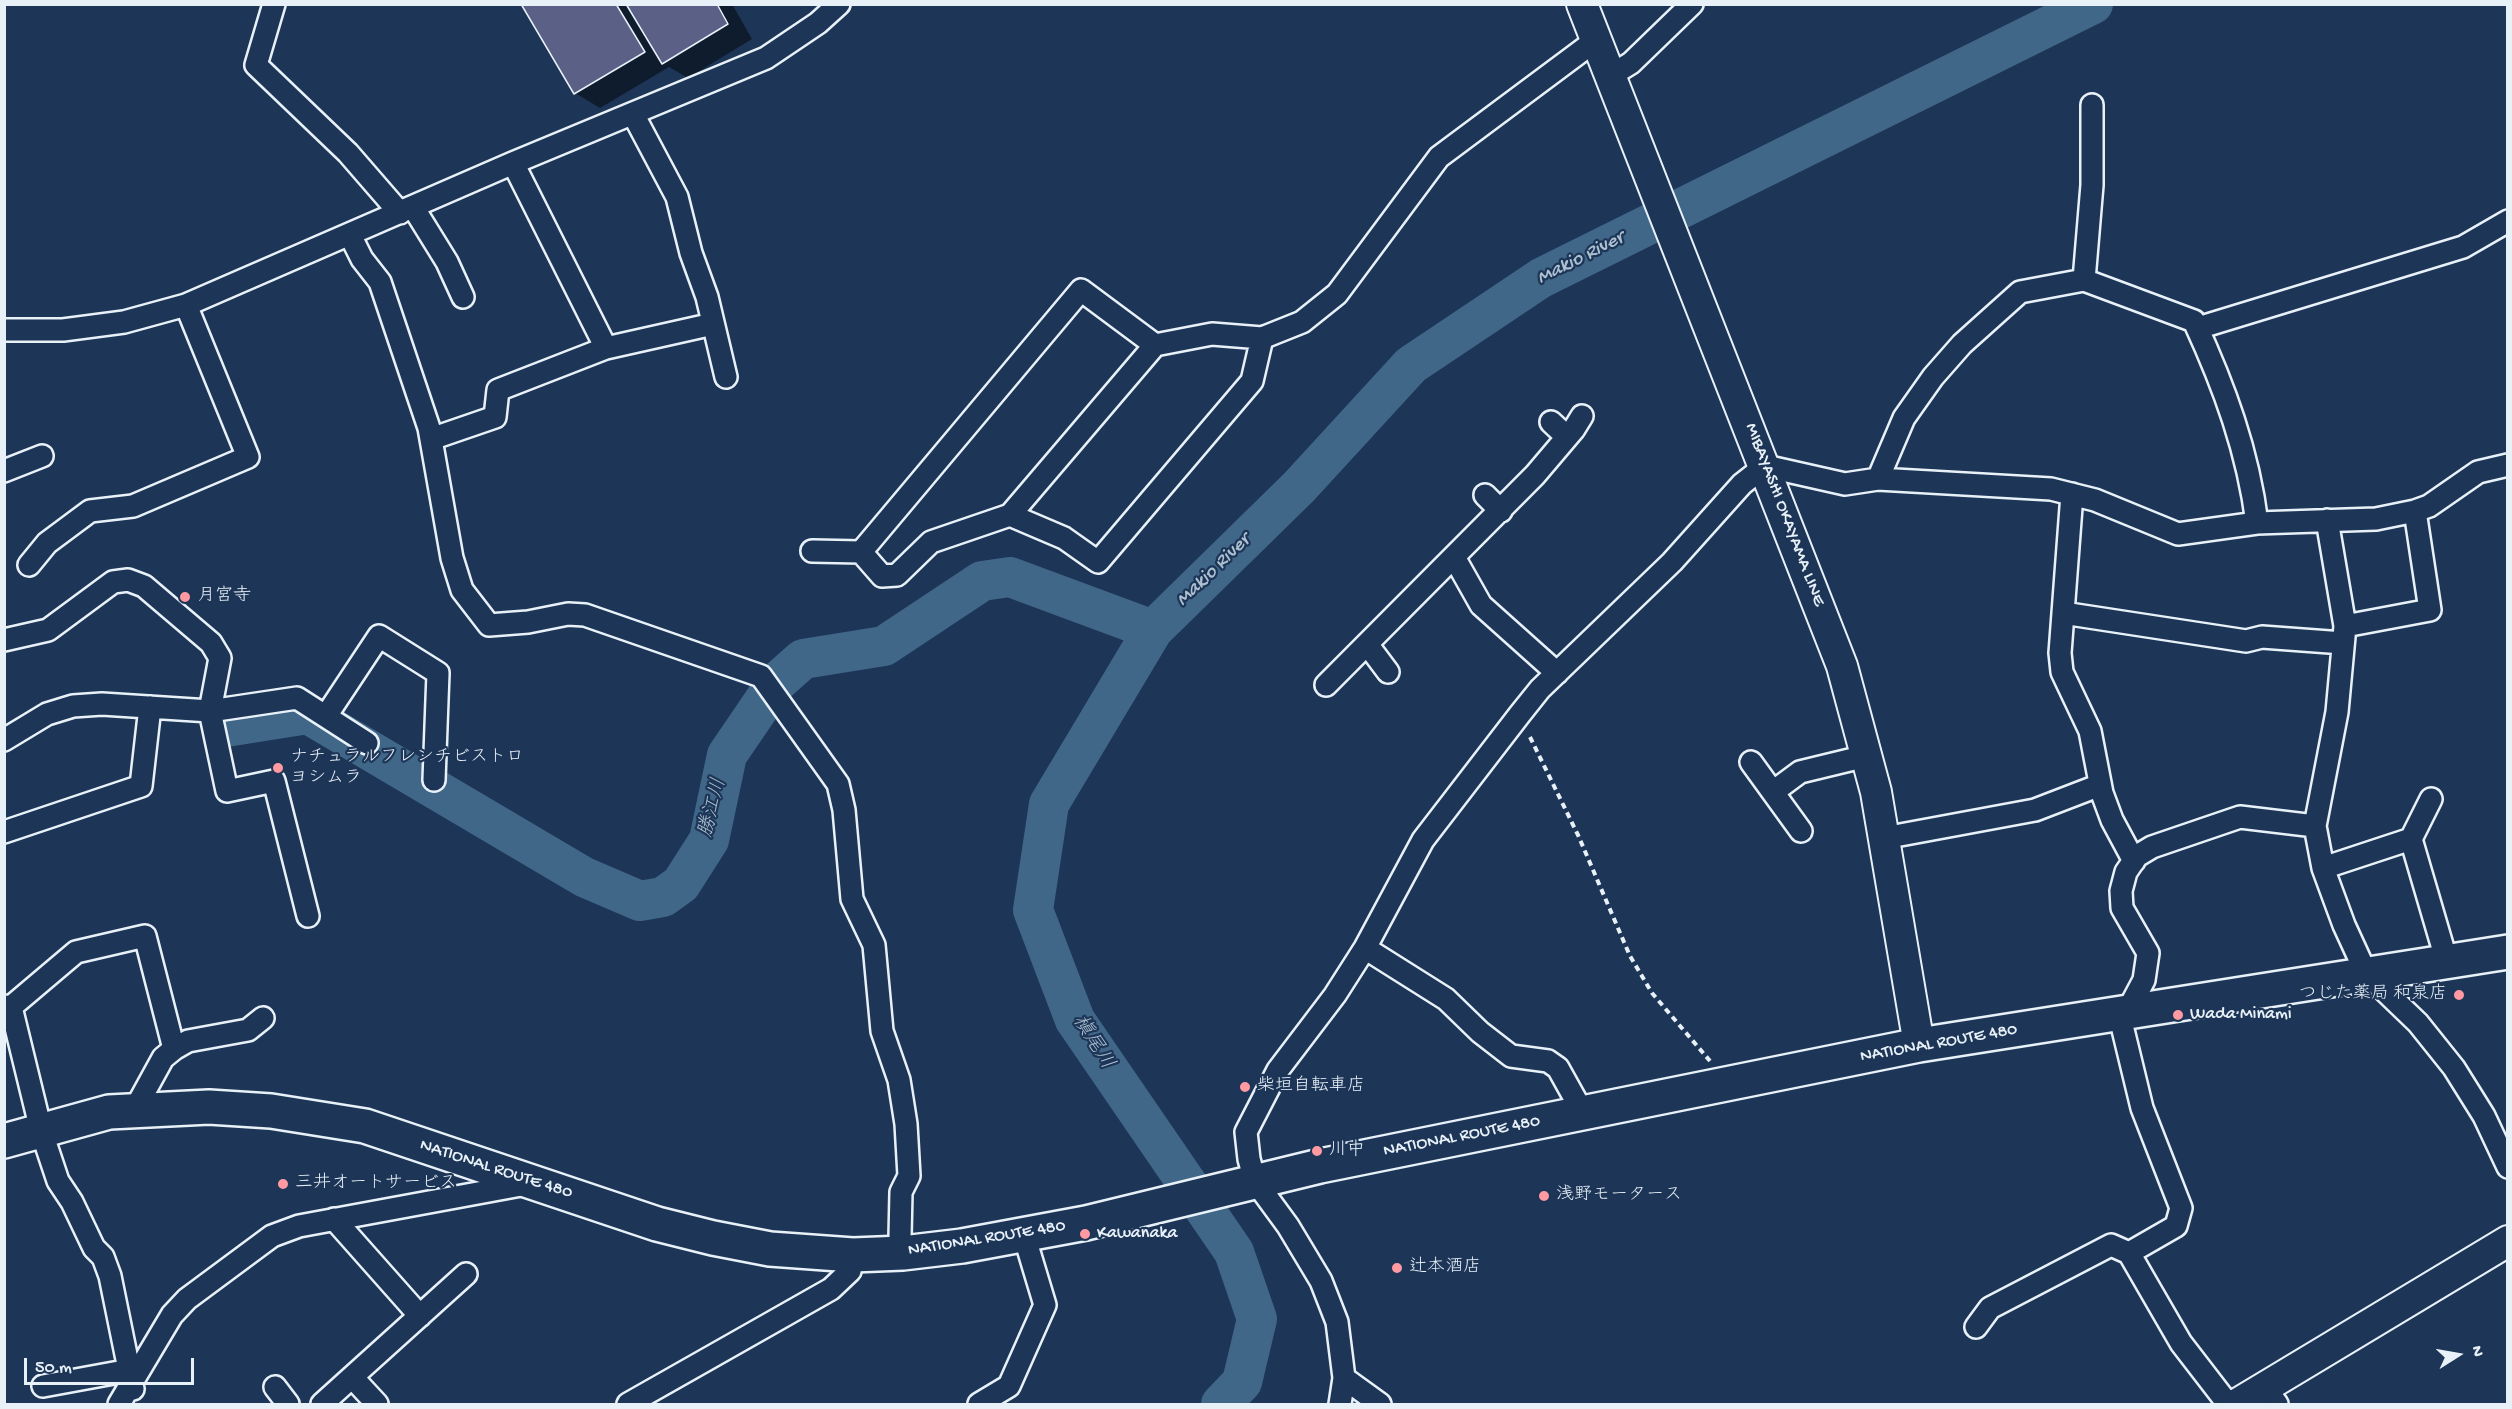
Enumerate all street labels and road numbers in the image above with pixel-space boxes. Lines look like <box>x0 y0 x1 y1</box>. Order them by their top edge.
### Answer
street label: MIBAYASHI OKAYAMA LINE <box>1739 420 1829 610</box>
street label: NATIONAL ROUTE 480 <box>1859 1020 2019 1068</box>
street label: NATIONAL ROUTE 480 <box>1382 1111 1542 1163</box>
street label: NATIONAL ROUTE 480 <box>417 1135 575 1205</box>
street label: NATIONAL ROUTE 480 <box>907 1216 1067 1262</box>

